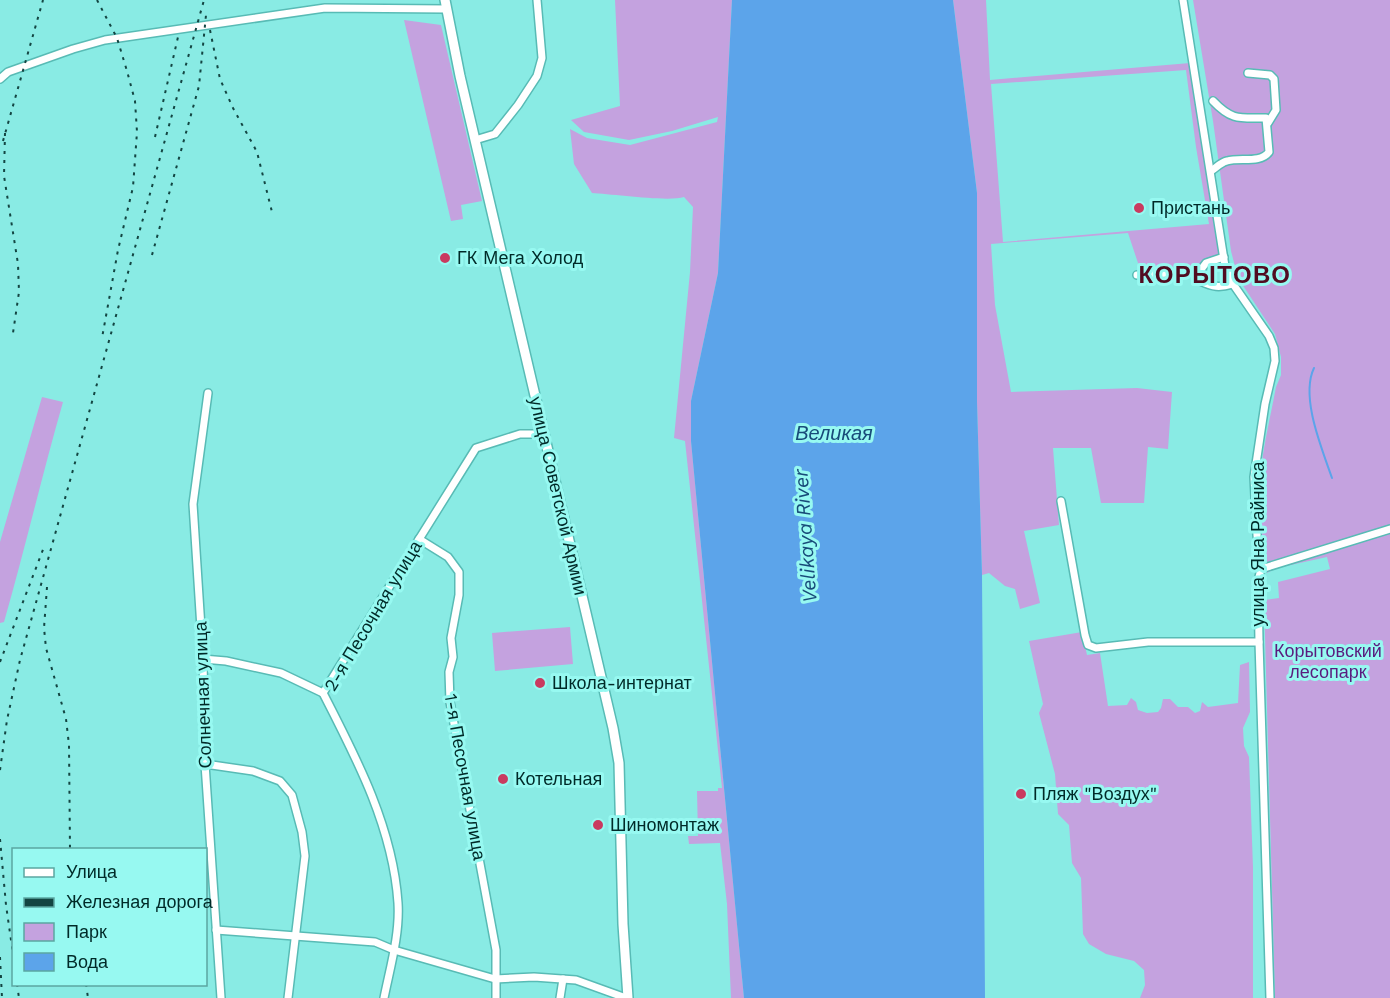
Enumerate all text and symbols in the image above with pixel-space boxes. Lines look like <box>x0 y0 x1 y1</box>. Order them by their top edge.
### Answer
place label: Пристань <box>1151 197 1230 218</box>
marker: Пристань <box>1132 201 1146 215</box>
place label: ГК Мега Холод <box>457 247 584 268</box>
marker: ГК Мега Холод <box>438 251 452 265</box>
district label: КОРЫТОВО <box>1139 261 1291 289</box>
street label: улица Советской Армии <box>525 395 592 597</box>
water label: Великая <box>795 421 873 445</box>
street label: улица Яна Райниса <box>1247 460 1268 627</box>
water label: Velikaya River <box>788 467 822 604</box>
street label: 2-я Песочная улица <box>319 536 426 695</box>
street label: Солнечная улица <box>189 620 216 769</box>
park label: Корытовский лесопарк <box>1274 640 1382 682</box>
place label: Школа-интернат <box>552 672 692 693</box>
marker: Школа-интернат <box>533 676 547 690</box>
street label: 1-я Песочная улица <box>441 692 491 863</box>
place label: Котельная <box>515 768 602 789</box>
marker: Котельная <box>496 772 510 786</box>
place label: Пляж "Воздух" <box>1033 783 1157 804</box>
marker: Пляж "Воздух" <box>1014 787 1028 801</box>
place label: Шиномонтаж <box>610 814 719 835</box>
marker: Шиномонтаж <box>591 818 605 832</box>
legend <box>12 848 207 986</box>
text: Улица <box>66 861 118 882</box>
text: Железная дорога <box>66 891 214 912</box>
text: Парк <box>66 921 107 942</box>
text: Вода <box>66 951 109 972</box>

